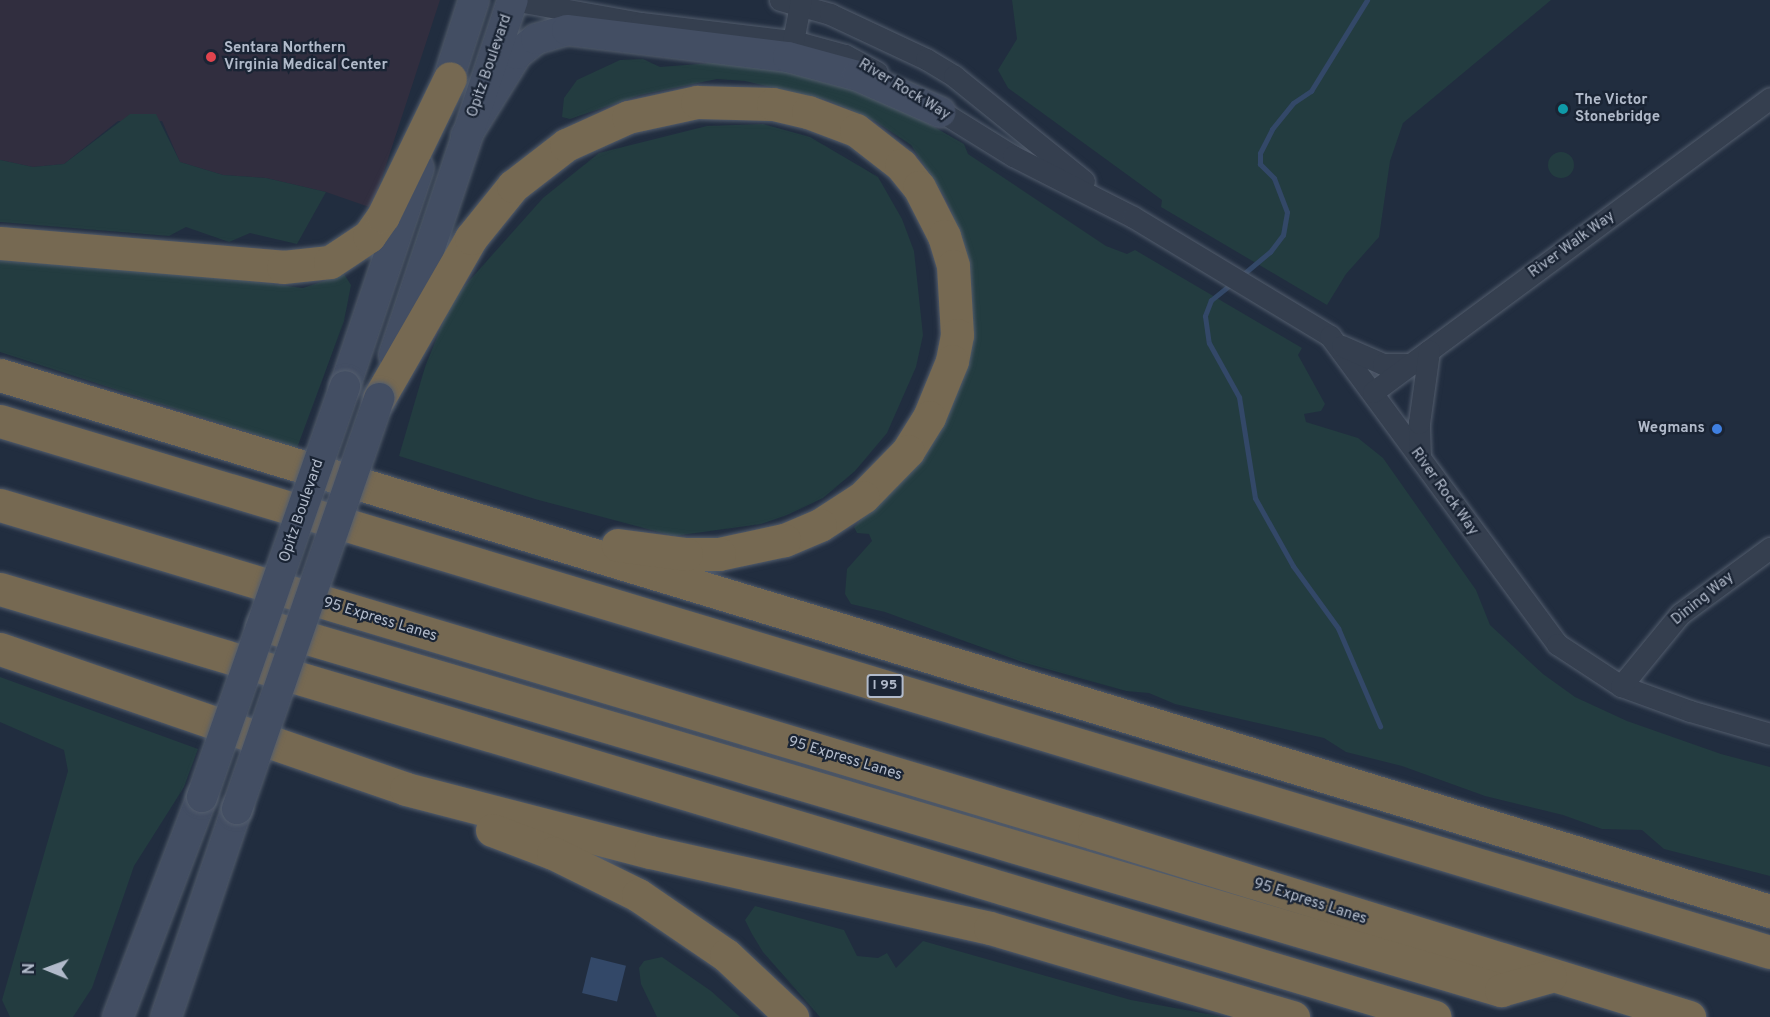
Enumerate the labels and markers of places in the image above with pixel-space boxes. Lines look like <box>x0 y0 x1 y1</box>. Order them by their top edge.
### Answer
place label: Sentara Northern Virginia Medical Center <box>224 39 388 74</box>
marker: Sentara Northern Virginia Medical Center <box>202 48 220 66</box>
place label: The Victor Stonebridge <box>1575 91 1660 126</box>
marker: The Victor Stonebridge <box>1556 102 1570 116</box>
place label: Wegmans <box>1638 420 1705 438</box>
marker: Wegmans <box>1710 422 1724 436</box>

